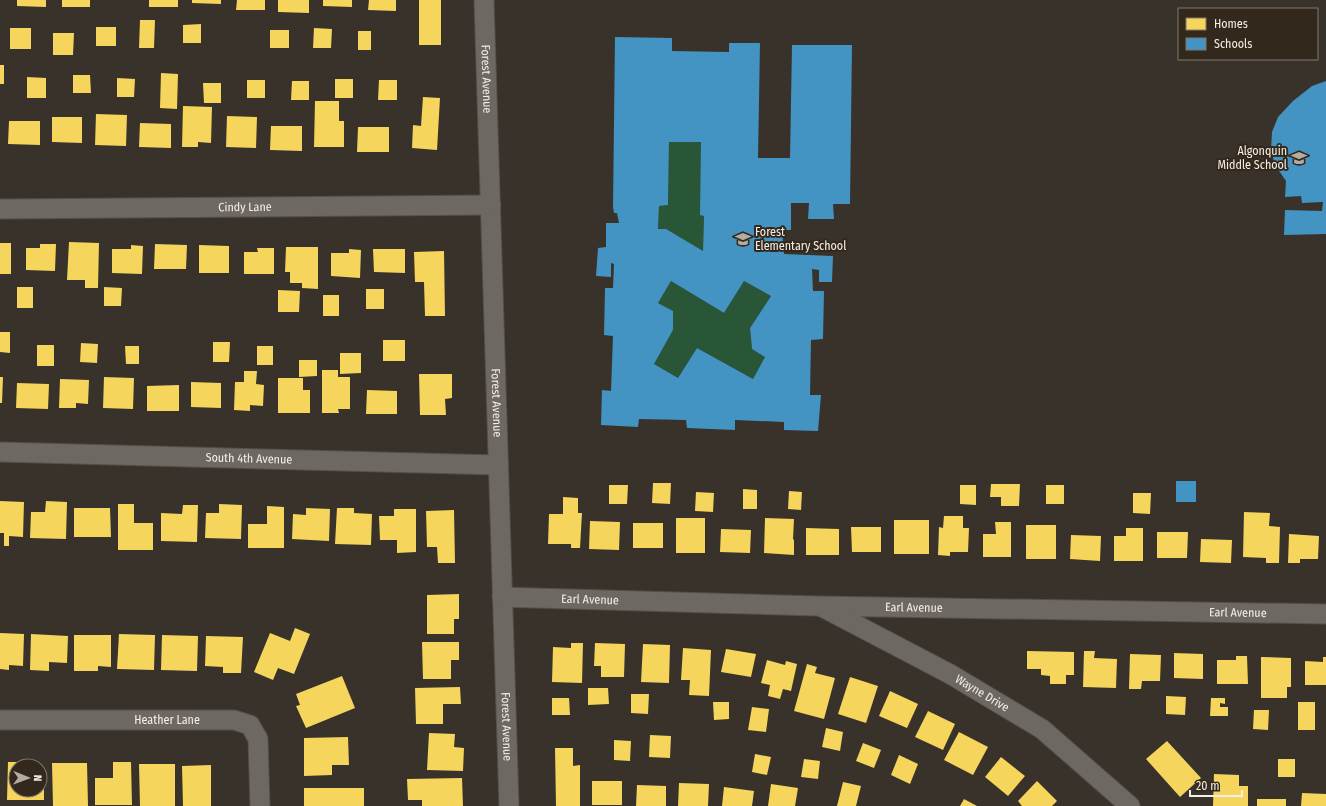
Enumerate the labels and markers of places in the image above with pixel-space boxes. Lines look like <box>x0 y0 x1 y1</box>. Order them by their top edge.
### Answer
place label: Algonquin Middle School <box>1218 144 1287 172</box>
school or university icon: Algonquin Middle School <box>1290 149 1308 167</box>
place label: Forest Elementary School <box>755 225 846 253</box>
school or university icon: Forest Elementary School <box>734 230 752 248</box>

